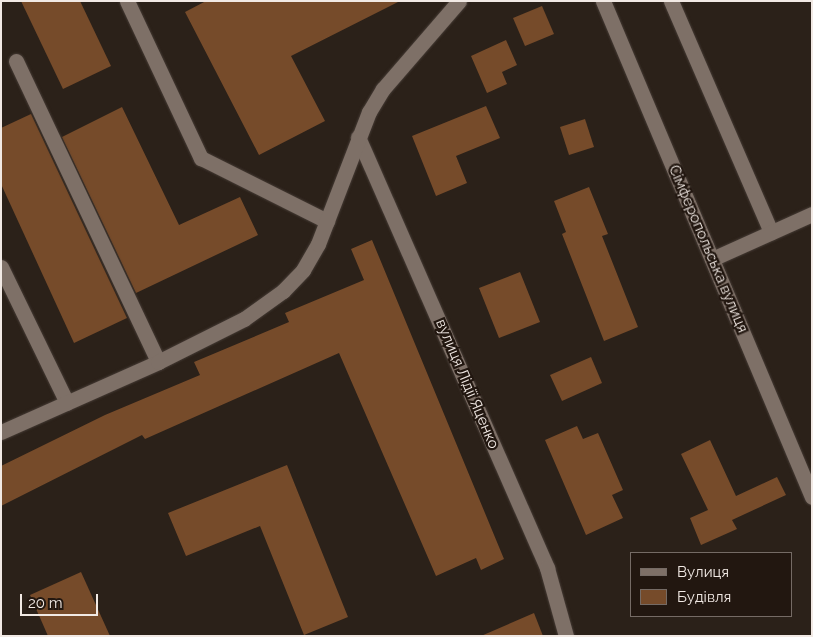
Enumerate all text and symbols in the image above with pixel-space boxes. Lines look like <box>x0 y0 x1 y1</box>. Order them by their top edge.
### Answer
street label: Сімферопольська вулиця <box>665 163 751 335</box>
street label: вулиця Лідії Яценко <box>432 316 502 452</box>
legend <box>630 552 793 617</box>
text: Вулиця <box>677 563 729 581</box>
scale bar <box>22 584 100 616</box>
text: Будівля <box>677 588 731 606</box>
text: 20 m <box>28 594 63 612</box>

